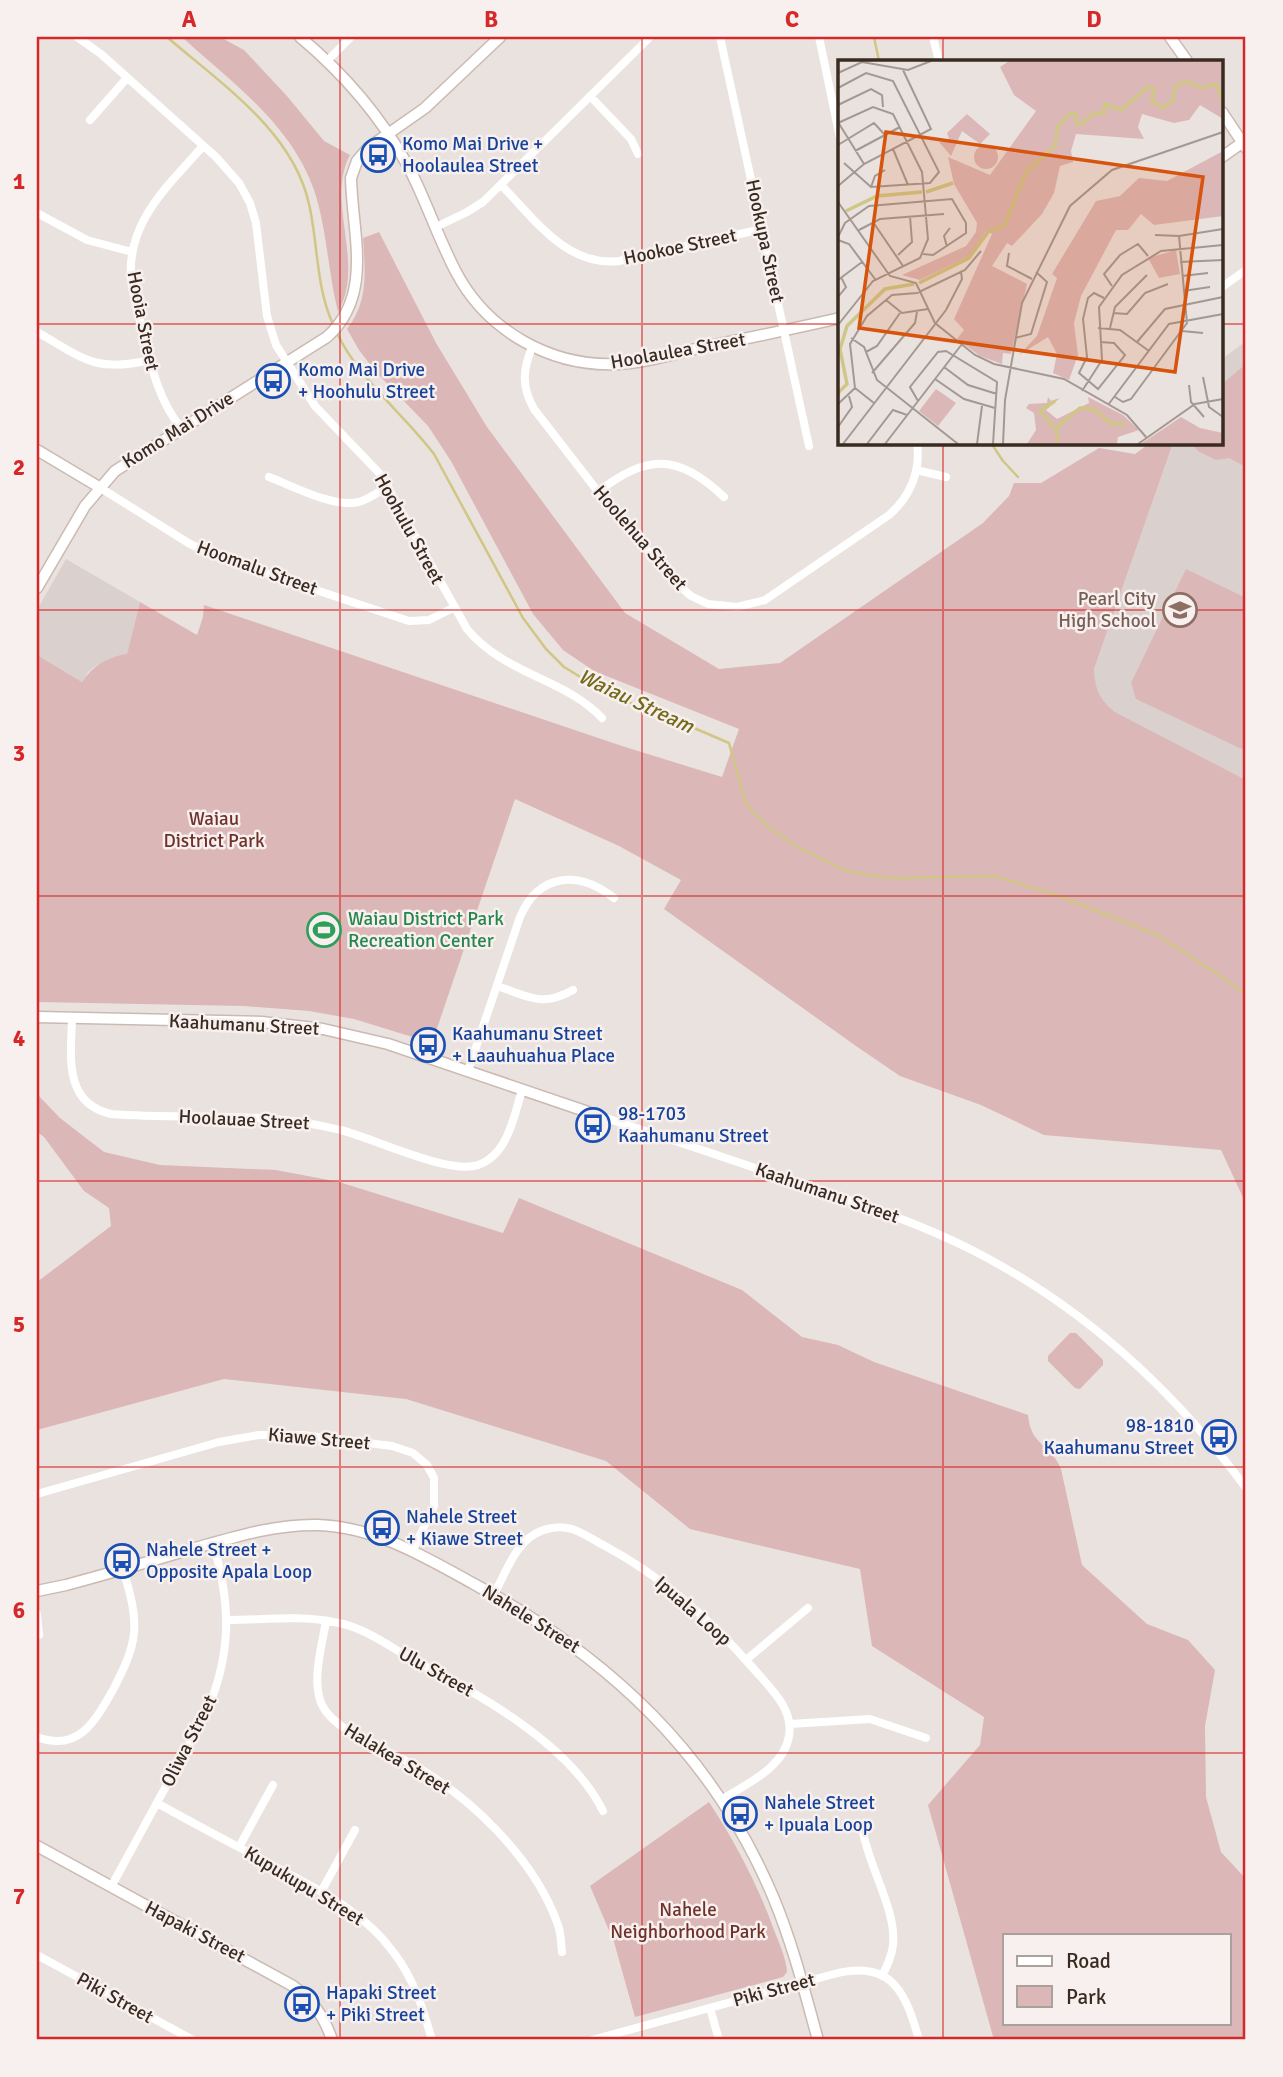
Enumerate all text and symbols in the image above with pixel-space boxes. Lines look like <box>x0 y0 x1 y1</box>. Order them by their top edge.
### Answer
text: A <box>182 5 197 34</box>
text: B <box>484 5 498 34</box>
text: C <box>785 5 799 34</box>
text: D <box>1086 5 1102 34</box>
inset map <box>838 60 1224 444</box>
place label: Komo Mai Drive + Hoolaulea Street <box>402 132 543 178</box>
bus stop icon: Komo Mai Drive + Hoolaulea Street <box>359 136 397 174</box>
text: 1 <box>13 167 25 196</box>
street label: Hookupa Street <box>740 177 790 305</box>
street label: Hookoe Street <box>621 223 739 271</box>
street label: Hooia Street <box>122 269 164 373</box>
street label: Hoolaulea Street <box>609 327 748 375</box>
place label: Komo Mai Drive + Hoohulu Street <box>298 358 436 404</box>
bus stop icon: Komo Mai Drive + Hoohulu Street <box>254 362 292 400</box>
street label: Komo Mai Drive <box>118 386 238 474</box>
text: 2 <box>13 453 25 482</box>
street label: Hoohulu Street <box>369 469 449 589</box>
street label: Hoolehua Street <box>588 480 692 596</box>
street label: Hoomalu Street <box>193 535 321 601</box>
place label: Pearl City High School <box>1058 587 1156 633</box>
school or university icon: Pearl City High School <box>1161 591 1199 629</box>
water label: Waiau Stream <box>574 663 699 740</box>
text: 3 <box>13 739 25 768</box>
park label: Waiau District Park <box>163 807 265 853</box>
place label: Waiau District Park Recreation Center <box>348 907 504 953</box>
sports icon: Waiau District Park Recreation Center <box>305 911 343 949</box>
street label: Kaahumanu Street <box>168 1009 320 1041</box>
place label: Kaahumanu Street + Laauhuahua Place <box>452 1022 615 1068</box>
text: 4 <box>13 1024 25 1053</box>
bus stop icon: Kaahumanu Street + Laauhuahua Place <box>409 1026 447 1064</box>
place label: 98-1703 Kaahumanu Street <box>618 1102 769 1148</box>
street label: Hoolauae Street <box>178 1105 310 1135</box>
bus stop icon: 98-1703 Kaahumanu Street <box>574 1106 612 1144</box>
street label: Kaahumanu Street <box>752 1157 902 1229</box>
text: 5 <box>13 1310 25 1339</box>
place label: 98-1810 Kaahumanu Street <box>1043 1414 1194 1460</box>
bus stop icon: 98-1810 Kaahumanu Street <box>1200 1418 1238 1456</box>
street label: Kiawe Street <box>267 1423 371 1455</box>
place label: Nahele Street + Kiawe Street <box>406 1505 523 1551</box>
bus stop icon: Nahele Street + Kiawe Street <box>363 1509 401 1547</box>
place label: Nahele Street + Opposite Apala Loop <box>146 1538 312 1584</box>
bus stop icon: Nahele Street + Opposite Apala Loop <box>103 1542 141 1580</box>
street label: Ipuala Loop <box>650 1571 736 1651</box>
street label: Nahele Street <box>478 1579 585 1659</box>
text: 6 <box>13 1596 25 1625</box>
street label: Ulu Street <box>394 1642 478 1703</box>
street label: Oliwa Street <box>156 1691 223 1791</box>
street label: Halakea Street <box>340 1718 455 1800</box>
place label: Nahele Street + Ipuala Loop <box>764 1791 875 1837</box>
bus stop icon: Nahele Street + Ipuala Loop <box>721 1795 759 1833</box>
street label: Kupukupu Street <box>240 1841 369 1931</box>
text: 7 <box>13 1882 25 1911</box>
street label: Hapaki Street <box>141 1895 250 1969</box>
park label: Nahele Neighborhood Park <box>610 1898 766 1944</box>
legend <box>1003 1934 1230 2024</box>
text: Road <box>1066 1948 1111 1974</box>
street label: Piki Street <box>72 1967 158 2029</box>
street label: Piki Street <box>730 1967 818 2012</box>
place label: Hapaki Street + Piki Street <box>326 1981 437 2027</box>
text: Park <box>1066 1984 1107 2010</box>
bus stop icon: Hapaki Street + Piki Street <box>283 1985 321 2023</box>

